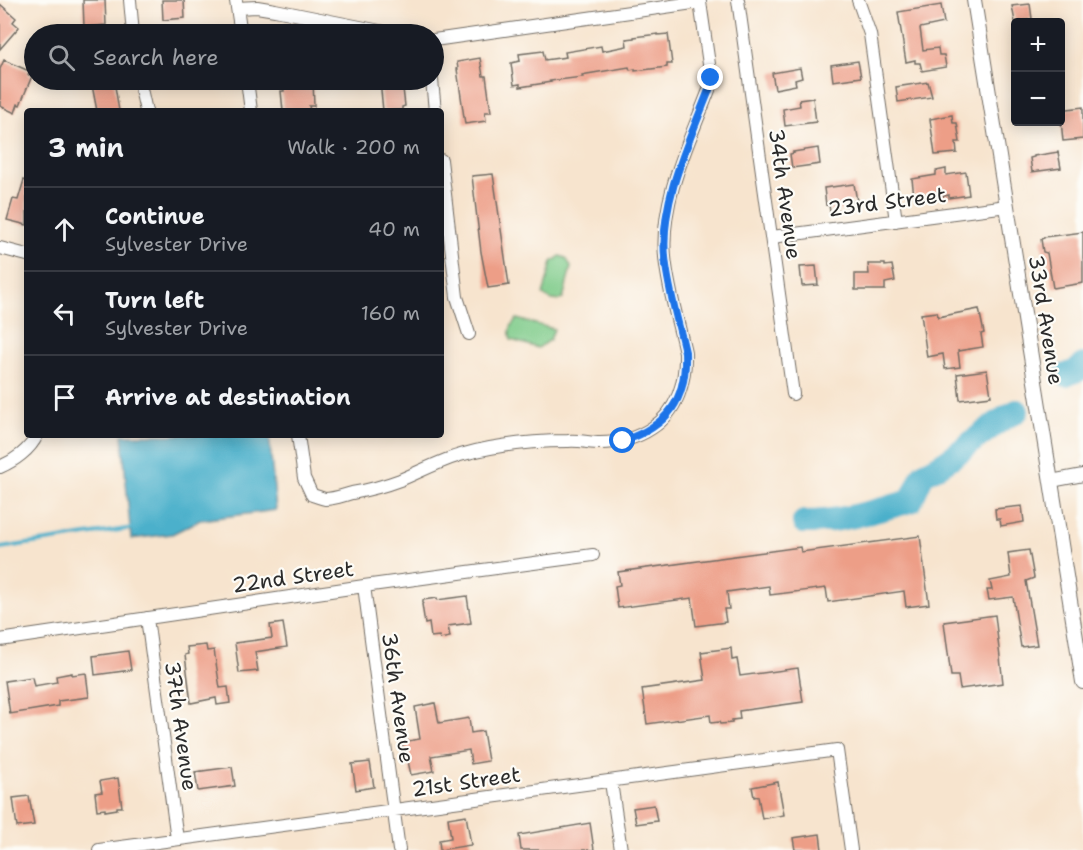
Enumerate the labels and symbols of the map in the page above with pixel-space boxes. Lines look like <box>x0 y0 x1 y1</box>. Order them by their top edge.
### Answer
route end <box>697 64 723 90</box>
street label: 34th Avenue <box>762 127 808 261</box>
street label: 23rd Street <box>826 181 948 223</box>
street label: 33rd Avenue <box>1022 253 1070 387</box>
route start <box>609 427 635 453</box>
street label: 22nd Street <box>230 555 356 599</box>
street label: 36th Avenue <box>375 631 421 765</box>
street label: 37th Avenue <box>158 659 204 793</box>
street label: 21st Street <box>410 761 522 803</box>

